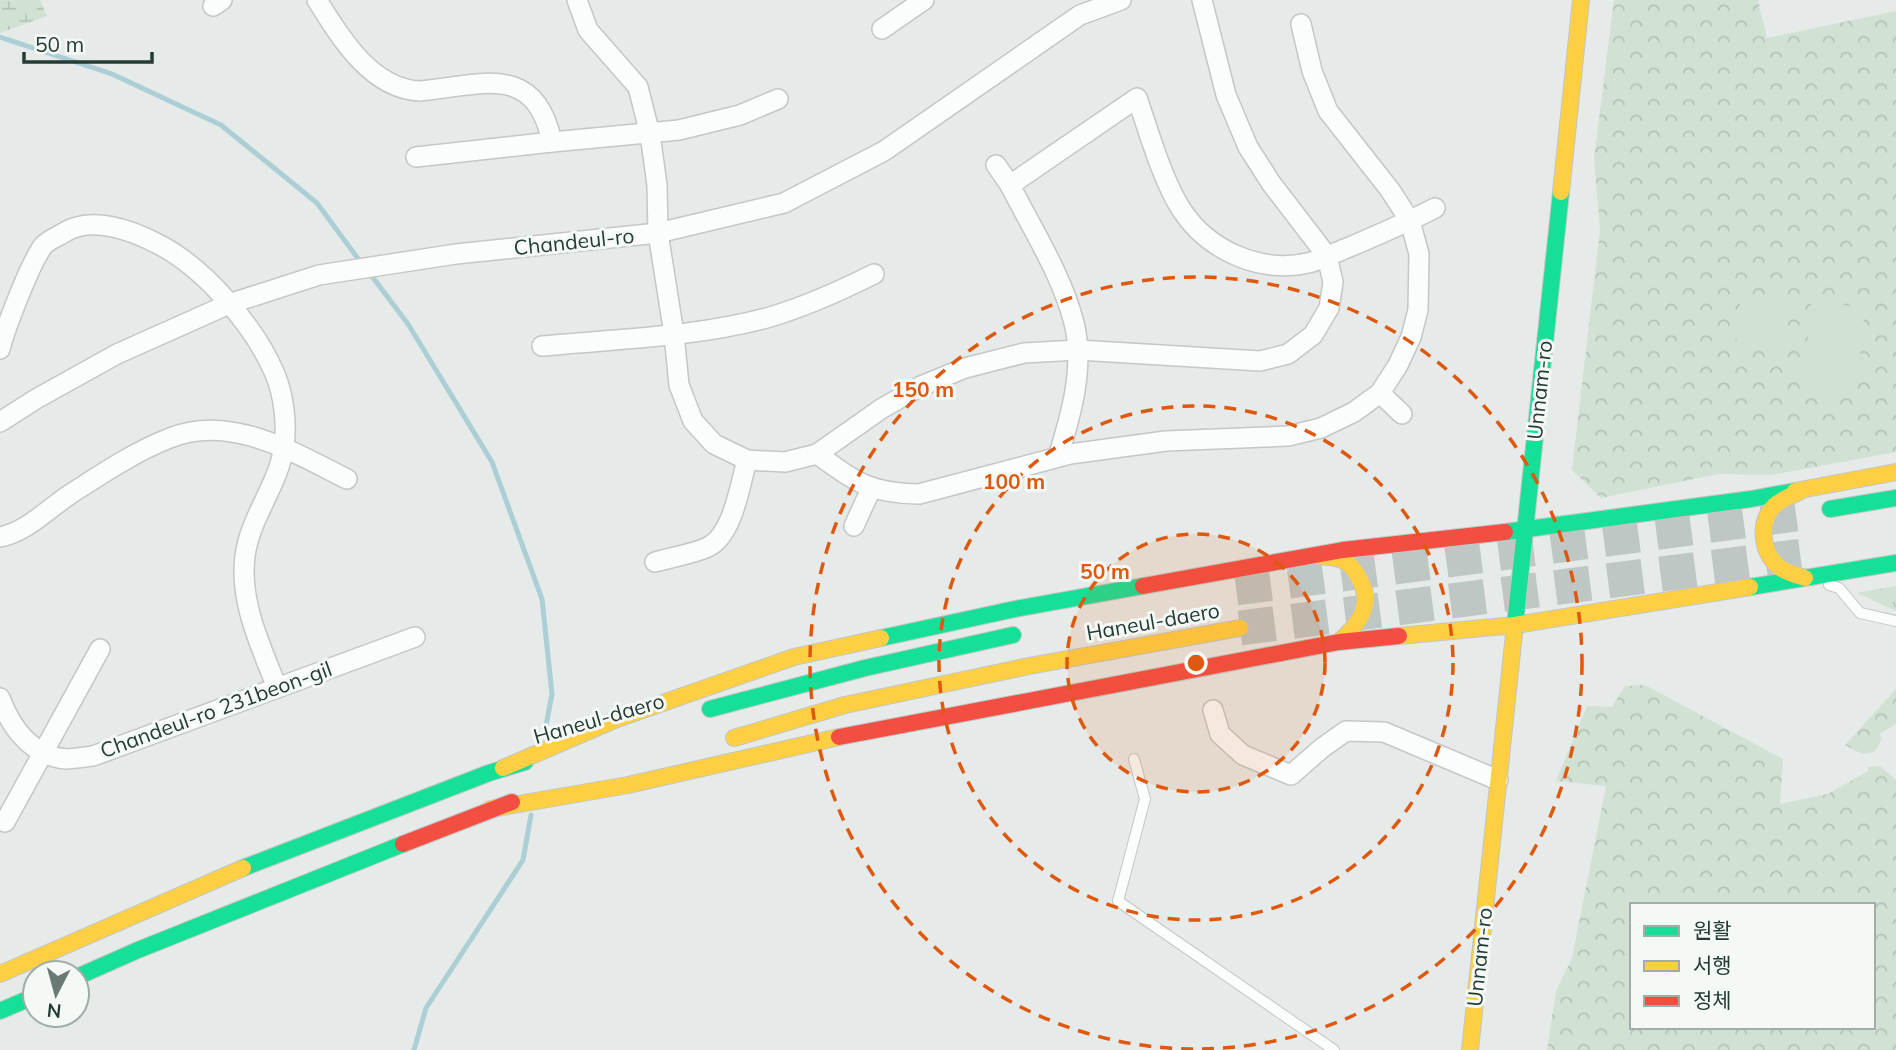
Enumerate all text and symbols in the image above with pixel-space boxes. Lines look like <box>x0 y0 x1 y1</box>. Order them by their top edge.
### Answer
scale bar <box>24 21 152 65</box>
text: 50 m <box>35 31 84 57</box>
street label: Chandeul-ro <box>512 222 636 260</box>
street label: Unnam-ro <box>1521 339 1557 441</box>
text: 150 m <box>892 376 954 402</box>
text: 100 m <box>983 468 1045 494</box>
text: 50 m <box>1080 558 1130 584</box>
street label: Haneul-daero <box>1084 596 1222 646</box>
centre of rings <box>1184 651 1208 675</box>
street label: Chandeul-ro 231beon-gil <box>96 655 335 763</box>
street label: Haneul-daero <box>530 687 667 749</box>
legend <box>1630 903 1875 1029</box>
street label: Unnam-ro <box>1461 906 1497 1008</box>
text: 원활 <box>1693 917 1732 943</box>
text: 서행 <box>1693 952 1732 978</box>
north arrow <box>21 959 91 1029</box>
text: 정체 <box>1693 987 1732 1013</box>
text: N <box>46 998 63 1024</box>

